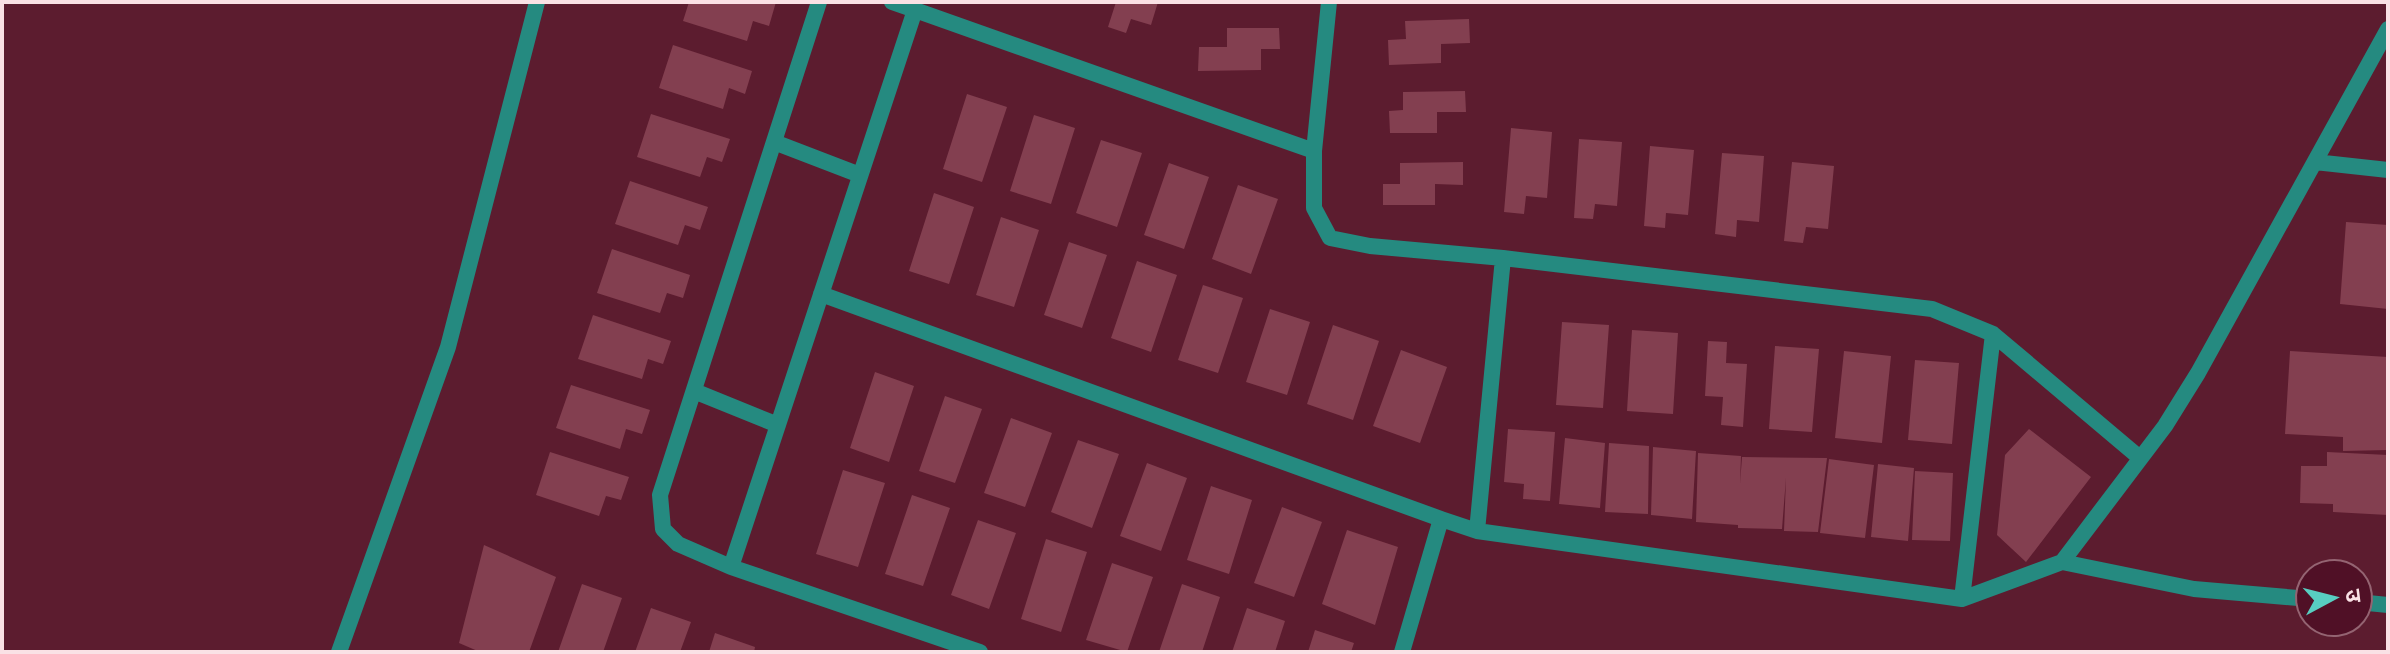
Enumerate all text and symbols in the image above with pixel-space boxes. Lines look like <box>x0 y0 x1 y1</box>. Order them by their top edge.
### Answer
north arrow <box>2294 558 2374 638</box>
text: उ <box>2339 587 2370 605</box>

